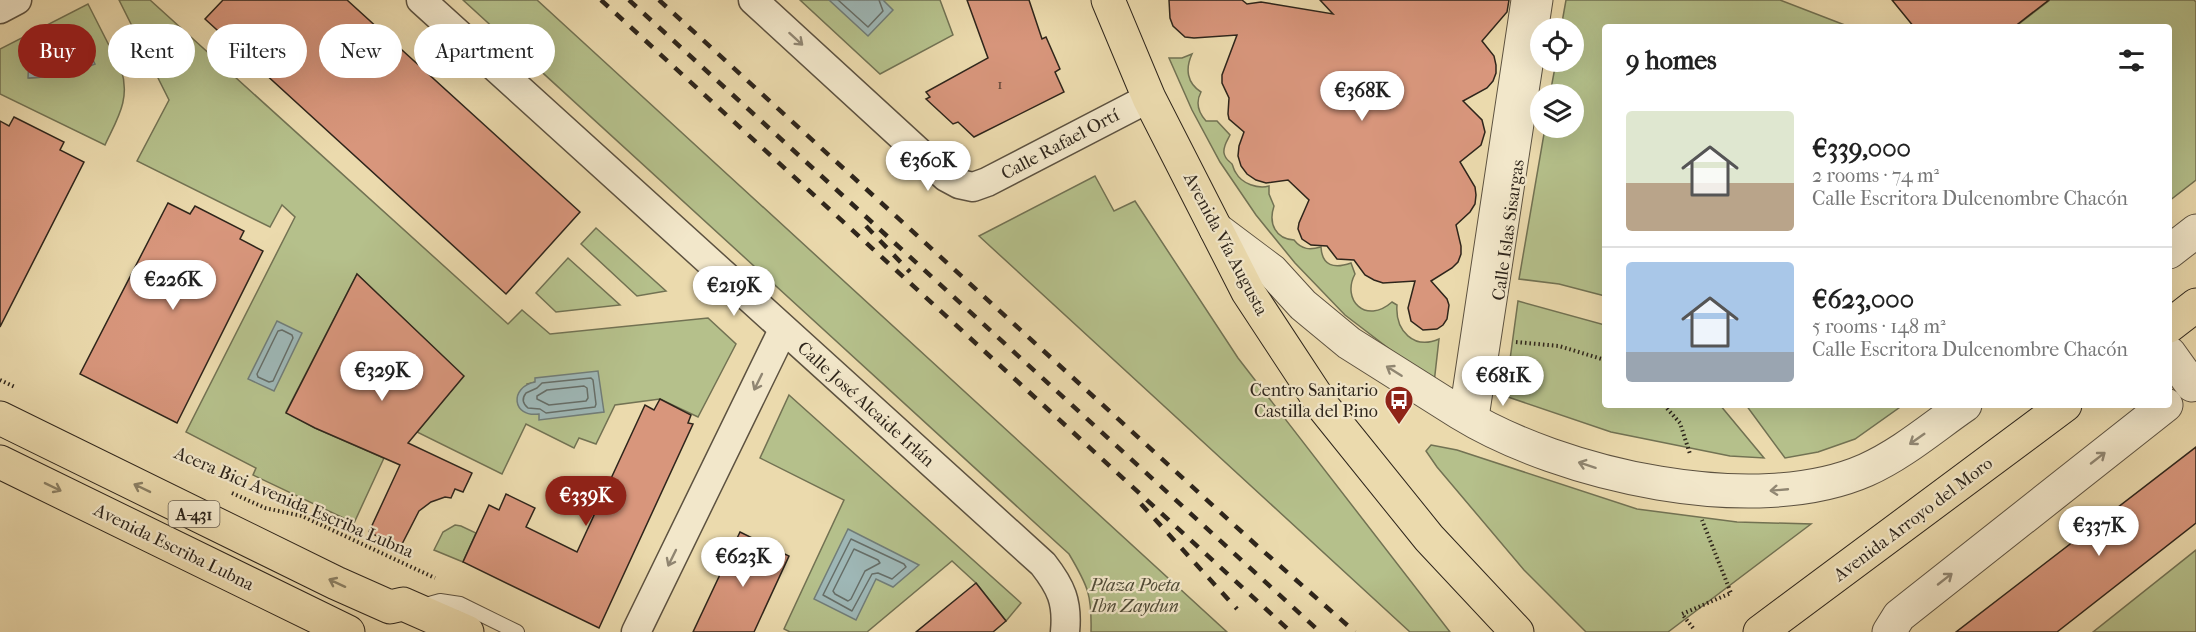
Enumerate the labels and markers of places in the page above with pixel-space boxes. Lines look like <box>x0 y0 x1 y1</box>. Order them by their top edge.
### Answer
pin: €368K <box>1320 71 1404 122</box>
pin: €360K <box>886 141 970 192</box>
pin: €226K <box>131 260 215 311</box>
pin: €219K <box>692 266 776 317</box>
pin: €329K <box>340 351 424 402</box>
pin: €681K <box>1461 356 1545 407</box>
place label: Centro Sanitario Castilla del Pino <box>1250 380 1378 422</box>
bus stop icon: Centro Sanitario Castilla del Pino <box>1383 384 1415 426</box>
pin: €339K <box>544 476 628 527</box>
pin: €337K <box>2057 506 2141 557</box>
pin: €623K <box>701 537 785 588</box>

